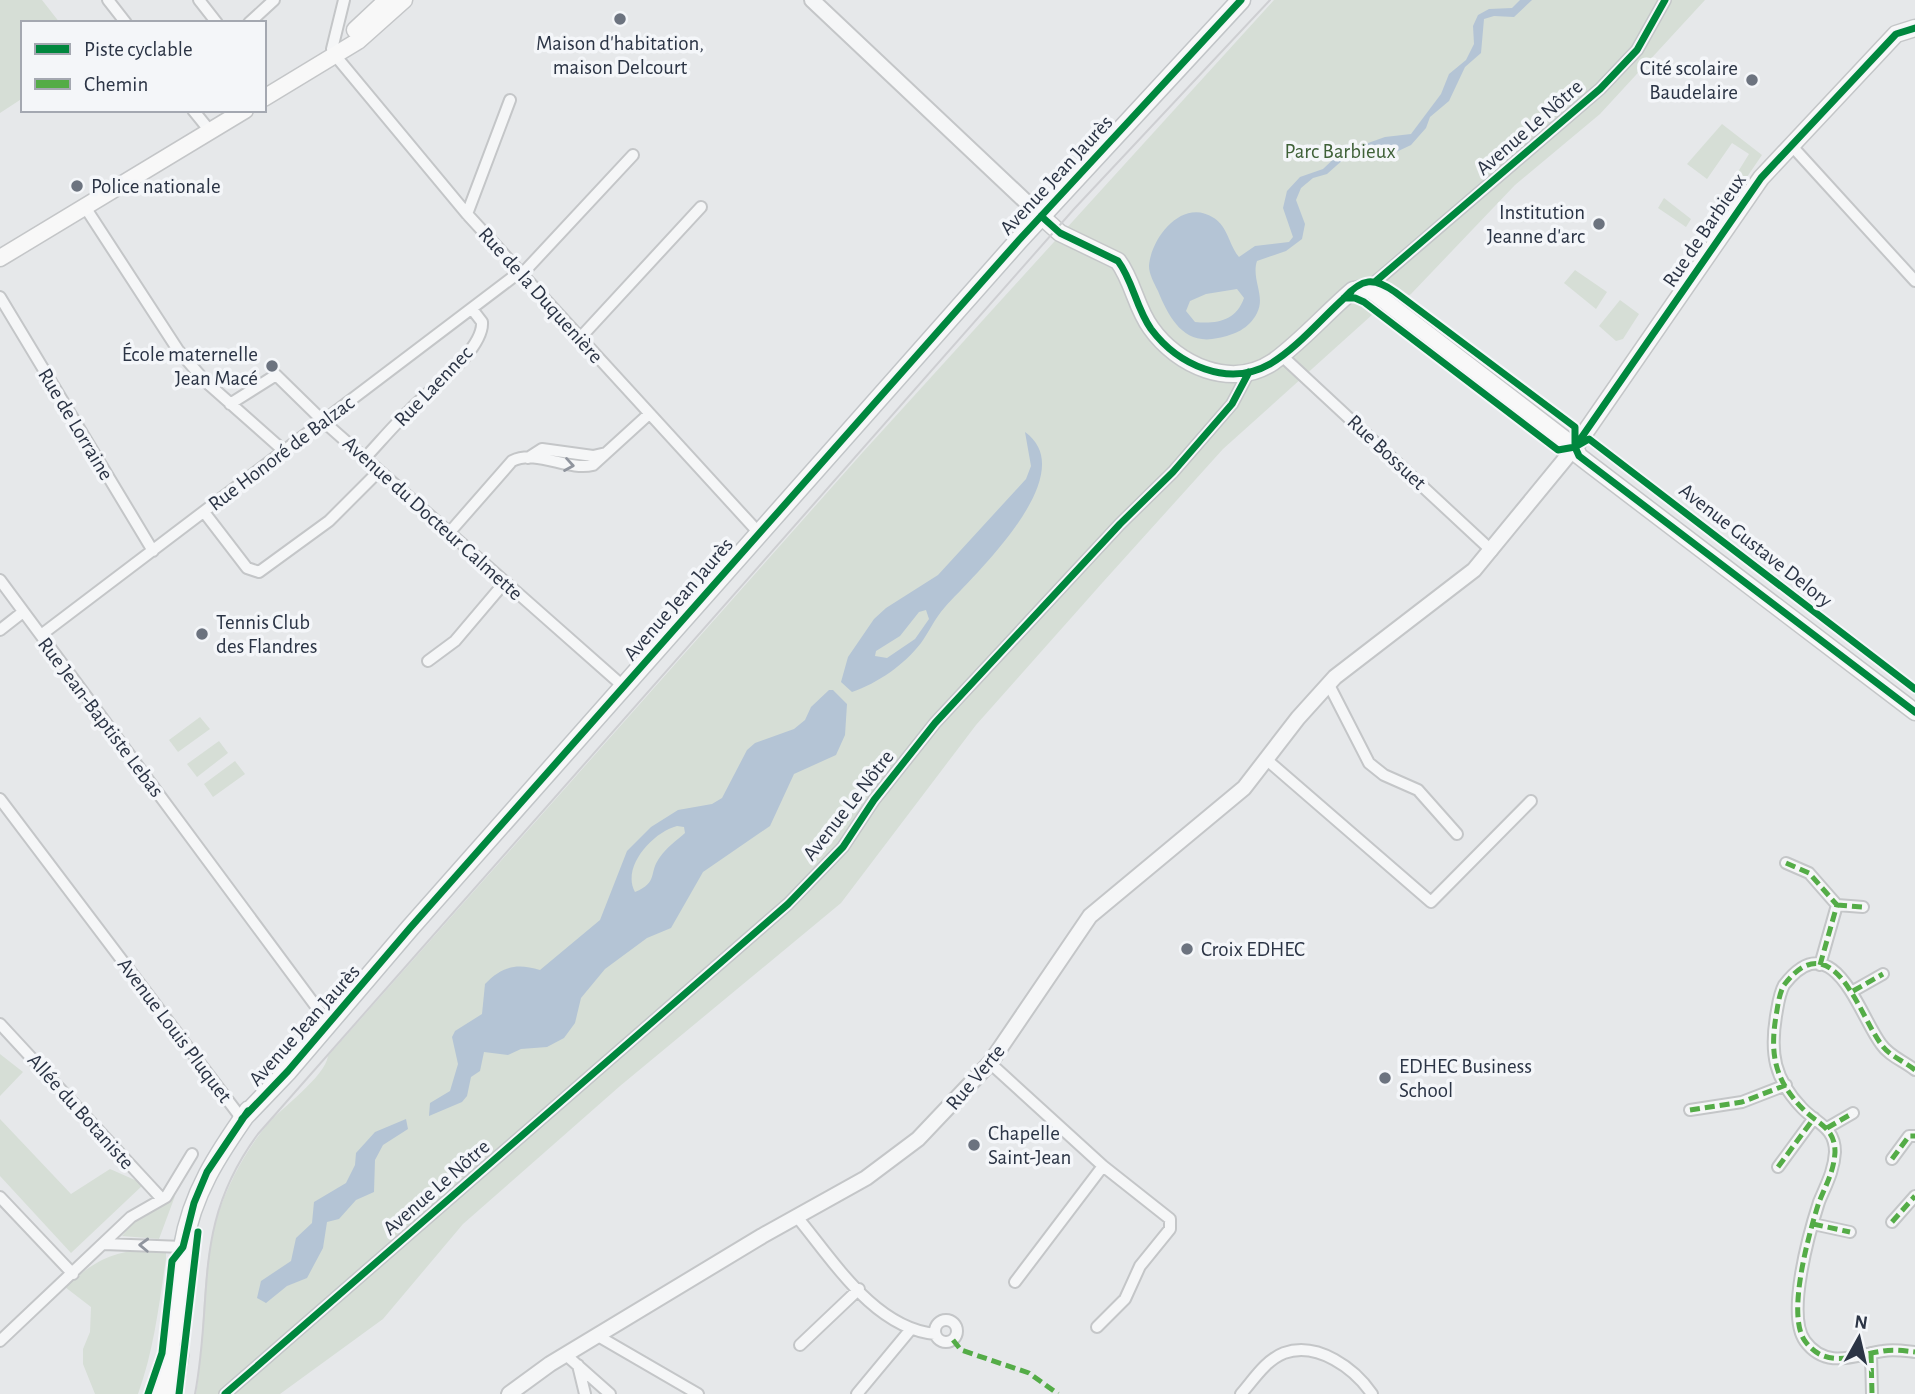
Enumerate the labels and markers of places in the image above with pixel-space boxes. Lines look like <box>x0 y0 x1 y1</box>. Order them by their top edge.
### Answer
marker: Maison d'habitation, maison Delcourt <box>612 11 628 27</box>
place label: Maison d'habitation, maison Delcourt <box>536 33 704 78</box>
place label: Cité scolaire Baudelaire <box>1640 58 1738 103</box>
marker: Cité scolaire Baudelaire <box>1744 72 1760 88</box>
place label: Police nationale <box>91 176 221 197</box>
marker: Police nationale <box>69 178 85 194</box>
place label: Institution Jeanne d'arc <box>1487 202 1585 247</box>
marker: Institution Jeanne d'arc <box>1591 216 1607 232</box>
place label: École maternelle Jean Macé <box>122 342 258 389</box>
marker: École maternelle Jean Macé <box>264 358 280 374</box>
place label: Tennis Club des Flandres <box>216 612 318 657</box>
marker: Tennis Club des Flandres <box>194 626 210 642</box>
place label: Croix EDHEC <box>1201 939 1305 960</box>
marker: Croix EDHEC <box>1179 941 1195 957</box>
place label: EDHEC Business School <box>1399 1056 1532 1101</box>
marker: EDHEC Business School <box>1377 1070 1393 1086</box>
place label: Chapelle Saint-Jean <box>988 1123 1071 1168</box>
marker: Chapelle Saint-Jean <box>966 1137 982 1153</box>

